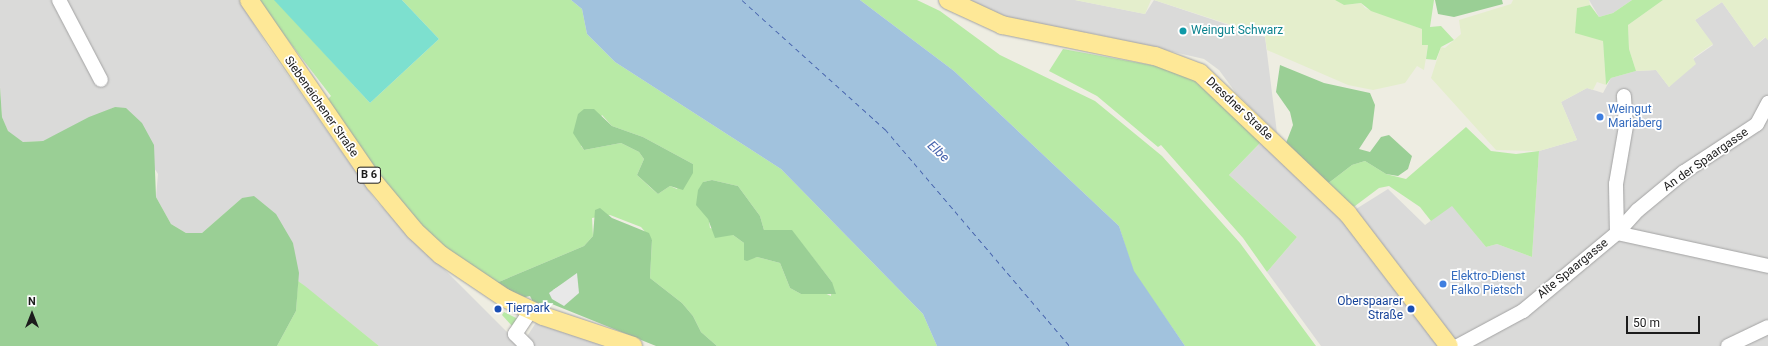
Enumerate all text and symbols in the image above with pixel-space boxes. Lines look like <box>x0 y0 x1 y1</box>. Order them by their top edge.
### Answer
place label: Weingut Schwarz <box>1191 24 1283 38</box>
marker: Weingut Schwarz <box>1178 26 1188 36</box>
street label: Siebeneichener Straße <box>281 54 361 160</box>
street label: Dresdner Straße <box>1203 74 1275 144</box>
place label: Weingut Mariaberg <box>1608 103 1662 131</box>
marker: Weingut Mariaberg <box>1595 112 1605 122</box>
street label: An der Spaargasse <box>1661 125 1751 195</box>
water label: Elbe <box>924 138 952 166</box>
road number: B 6 <box>356 166 382 184</box>
street label: Alte Spaargasse <box>1535 236 1611 302</box>
place label: Elektro-Dienst Falko Pietsch <box>1451 270 1525 298</box>
marker: Elektro-Dienst Falko Pietsch <box>1438 279 1448 289</box>
north arrow <box>12 294 52 334</box>
text: N <box>28 295 36 308</box>
place label: Oberspaarer Straße <box>1337 295 1403 323</box>
place label: Tierpark <box>506 302 550 316</box>
marker: Tierpark <box>493 304 503 314</box>
marker: Oberspaarer Straße <box>1406 304 1416 314</box>
scale bar <box>1628 308 1702 334</box>
text: 50 m <box>1633 316 1660 330</box>

